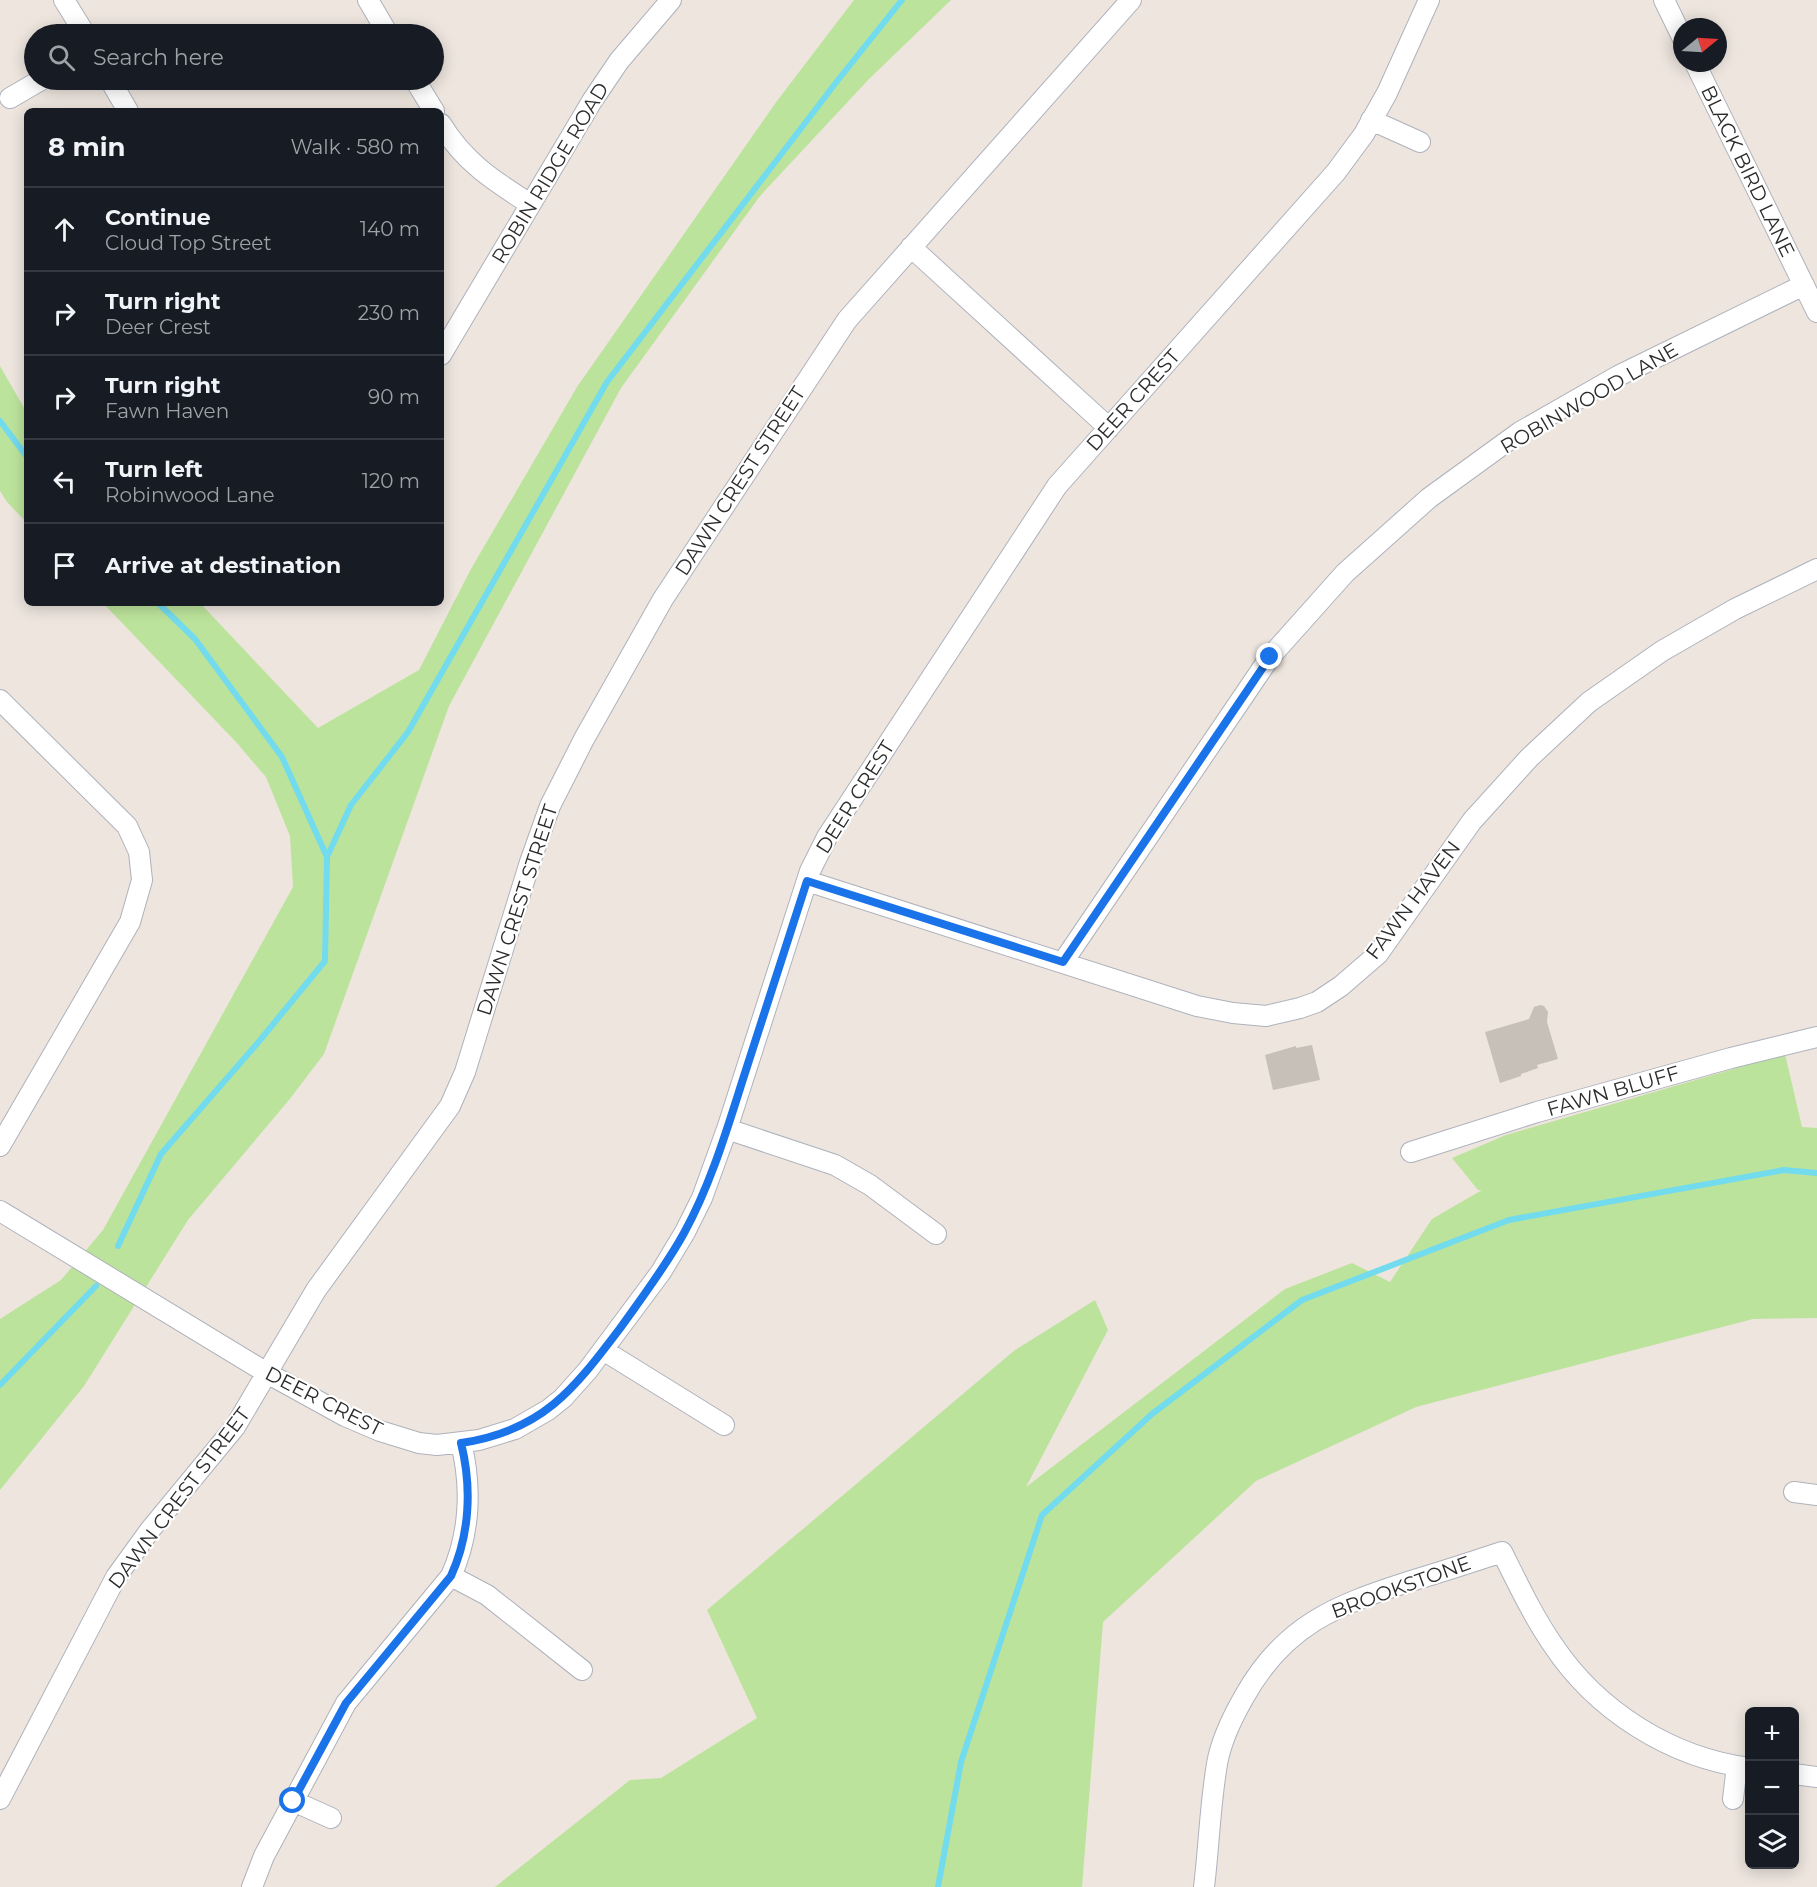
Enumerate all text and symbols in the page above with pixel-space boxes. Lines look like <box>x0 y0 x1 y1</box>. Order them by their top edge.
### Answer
north arrow <box>1673 18 1727 72</box>
search box <box>24 24 444 90</box>
icon: search <box>45 41 78 74</box>
text: Search here <box>93 44 224 71</box>
street label: ROBIN RIDGE ROAD <box>486 78 614 268</box>
street label: BLACK BIRD LANE <box>1696 81 1800 261</box>
text: 8 min <box>48 131 126 163</box>
text: Walk · 580 m <box>290 135 420 159</box>
text: Continue <box>105 204 211 231</box>
icon: ahead <box>48 213 81 246</box>
text: 140 m <box>360 217 420 241</box>
text: Cloud Top Street <box>105 231 272 255</box>
text: Turn right <box>105 288 220 315</box>
icon: right <box>48 297 81 330</box>
text: 230 m <box>358 301 420 325</box>
text: Deer Crest <box>105 315 211 339</box>
street label: ROBINWOOD LANE <box>1496 337 1682 459</box>
street label: DEER CREST <box>1081 344 1185 456</box>
text: Turn right <box>105 372 220 399</box>
icon: right <box>48 381 81 414</box>
street label: DAWN CREST STREET <box>670 382 810 580</box>
text: 90 m <box>368 385 420 409</box>
text: Fawn Haven <box>105 399 229 423</box>
text: Turn left <box>105 456 203 483</box>
icon: left <box>48 465 81 498</box>
text: 120 m <box>362 469 420 493</box>
text: Robinwood Lane <box>105 483 275 507</box>
icon: arrive <box>48 549 81 582</box>
text: Arrive at destination <box>105 552 341 579</box>
route end <box>1256 643 1282 669</box>
street label: DEER CREST <box>811 736 900 858</box>
street label: DAWN CREST STREET <box>472 801 563 1019</box>
street label: FAWN HAVEN <box>1361 836 1465 964</box>
street label: FAWN BLUFF <box>1544 1061 1682 1121</box>
street label: DEER CREST <box>261 1361 387 1441</box>
street label: DAWN CREST STREET <box>103 1402 255 1593</box>
street label: BROOKSTONE <box>1328 1551 1474 1623</box>
map controls <box>1745 1707 1799 1869</box>
button: + <box>1745 1707 1799 1761</box>
button: − <box>1745 1761 1799 1815</box>
route start <box>279 1787 305 1813</box>
button: layers <box>1745 1815 1799 1869</box>

